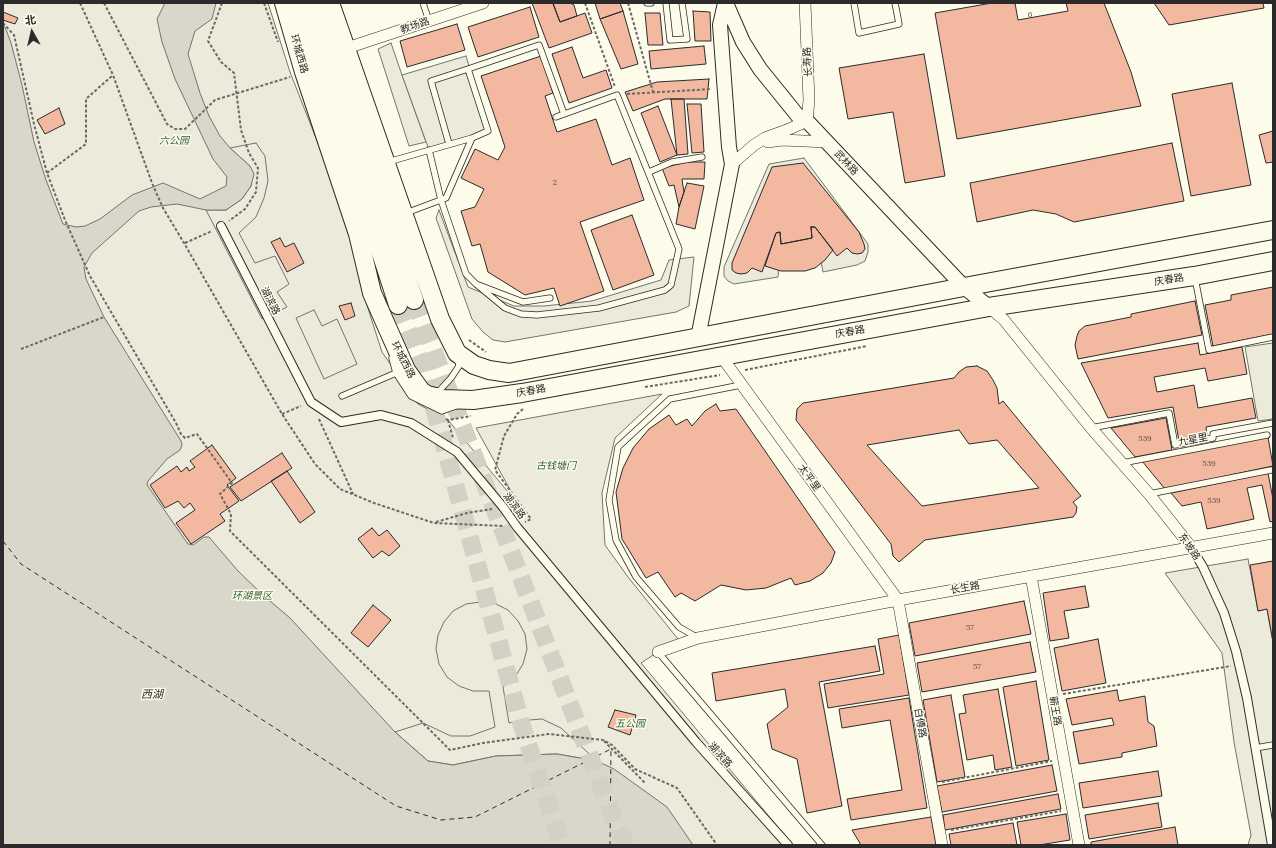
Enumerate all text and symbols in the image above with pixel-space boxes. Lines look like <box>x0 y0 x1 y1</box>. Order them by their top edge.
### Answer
house number: 6 <box>1028 10 1032 20</box>
north arrow <box>12 12 52 52</box>
text: 北 <box>24 12 37 28</box>
street label: 教场路 <box>399 15 431 37</box>
street label: 环城西路 <box>288 33 310 75</box>
street label: 长寿路 <box>801 47 815 77</box>
park label: 六公园 <box>159 135 189 147</box>
street label: 武林路 <box>831 148 861 178</box>
house number: 2 <box>553 178 557 188</box>
street label: 庆春路 <box>1153 272 1185 288</box>
street label: 湖滨路 <box>258 285 282 317</box>
street label: 庆春路 <box>834 323 866 341</box>
street label: 环城西路 <box>389 339 417 381</box>
street label: 庆春路 <box>515 382 547 400</box>
street label: 九星里 <box>1177 431 1209 449</box>
house number: 539 <box>1138 434 1152 444</box>
house number: 539 <box>1202 459 1216 469</box>
park label: 古钱塘门 <box>536 460 576 472</box>
street label: 太平里 <box>795 462 823 494</box>
street label: 湖滨路 <box>500 490 528 522</box>
house number: 539 <box>1207 496 1221 506</box>
street label: 东坡路 <box>1175 531 1203 563</box>
street label: 长生路 <box>949 579 981 597</box>
park label: 环湖景区 <box>232 590 272 602</box>
house number: 57 <box>966 623 974 633</box>
house number: 57 <box>973 662 981 672</box>
water label: 西湖 <box>141 688 163 702</box>
street label: 蕲王路 <box>1046 695 1064 727</box>
street label: 白傅路 <box>911 707 929 739</box>
park label: 五公园 <box>615 718 645 730</box>
street label: 湖滨路 <box>706 740 734 770</box>

